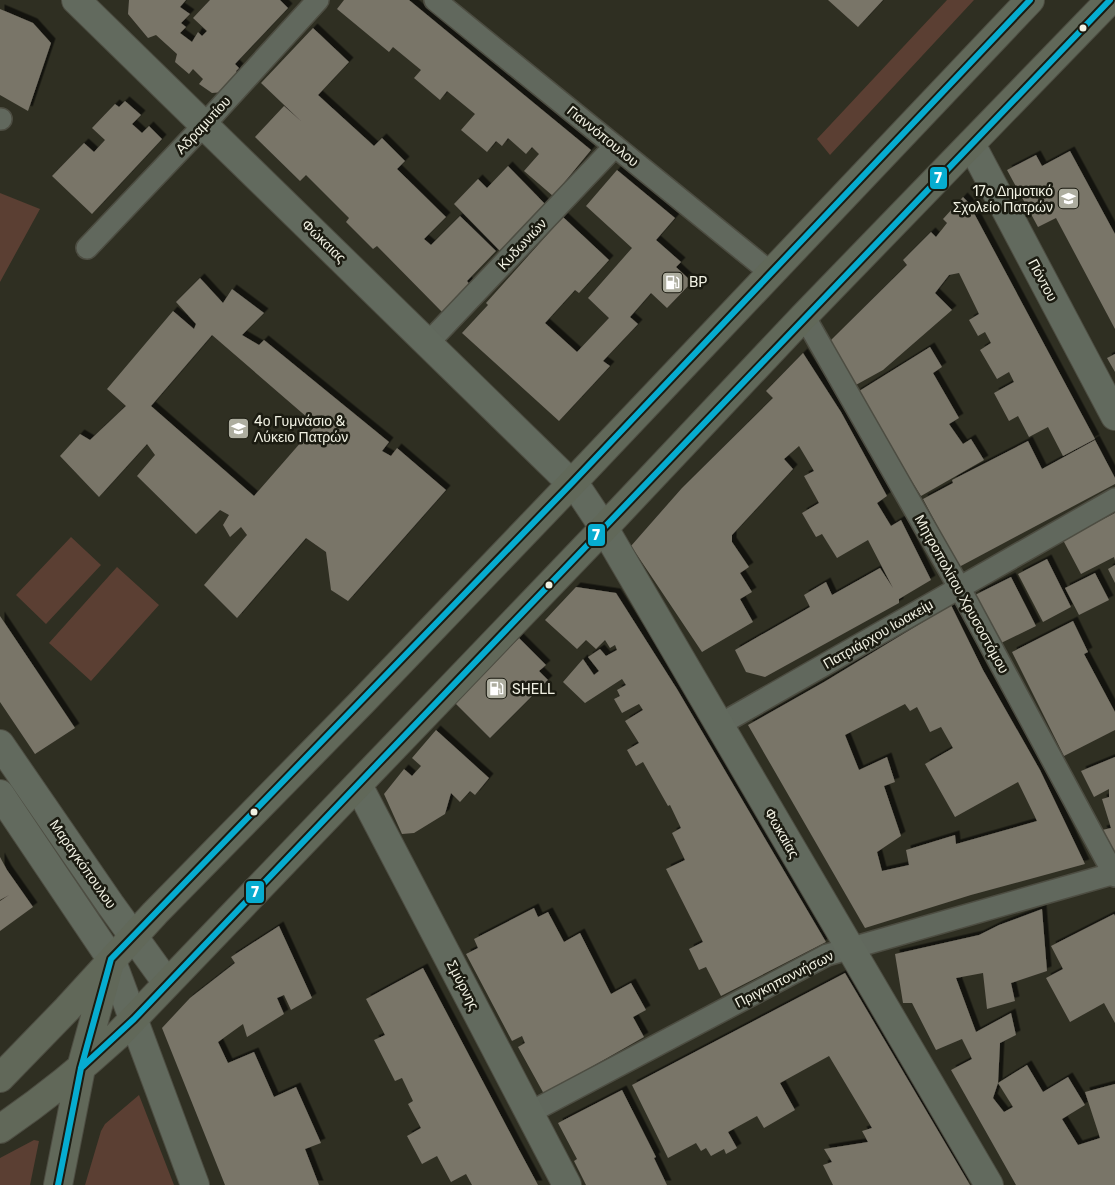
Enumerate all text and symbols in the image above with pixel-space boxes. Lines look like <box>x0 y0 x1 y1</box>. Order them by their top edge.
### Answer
unlabelled marker <box>1078 23 1088 33</box>
street label: Αδραμυτίου <box>172 93 234 158</box>
street label: Γιαννόπουλου <box>564 102 642 170</box>
line badge: 7 <box>929 166 948 190</box>
text: 7 <box>934 170 942 187</box>
place label: 17ο Δημοτικό Σχολείο Πατρών <box>953 183 1053 216</box>
school or university icon: 17ο Δημοτικό Σχολείο Πατρών <box>1057 187 1081 211</box>
street label: Κυδωνιών <box>494 215 550 273</box>
street label: Φώκαιας <box>298 216 350 267</box>
street label: Πόντου <box>1024 256 1061 304</box>
fuel station icon: BP <box>661 270 685 294</box>
place label: BP <box>689 274 707 291</box>
place label: 4ο Γυμνάσιο & Λύκειο Πατρών <box>254 413 348 446</box>
school or university icon: 4ο Γυμνάσιο & Λύκειο Πατρών <box>226 417 250 441</box>
street label: Μητροπολίτου Χρυσοστόμου <box>911 512 1012 677</box>
line badge: 7 <box>587 523 606 547</box>
text: 7 <box>592 527 600 544</box>
unlabelled marker <box>544 580 554 590</box>
street label: Πατριάρχου Ιωακείμ <box>820 596 936 673</box>
fuel station icon: SHELL <box>484 677 508 701</box>
place label: SHELL <box>512 681 555 698</box>
street label: Φωκαίας <box>760 805 803 862</box>
unlabelled marker <box>249 807 259 817</box>
street label: Μαραγκόπουλου <box>46 817 119 912</box>
line badge: 7 <box>245 880 265 904</box>
text: 7 <box>251 884 259 901</box>
street label: Πριγκηποννήσων <box>732 947 836 1012</box>
street label: Σμύρνης <box>443 957 482 1013</box>

